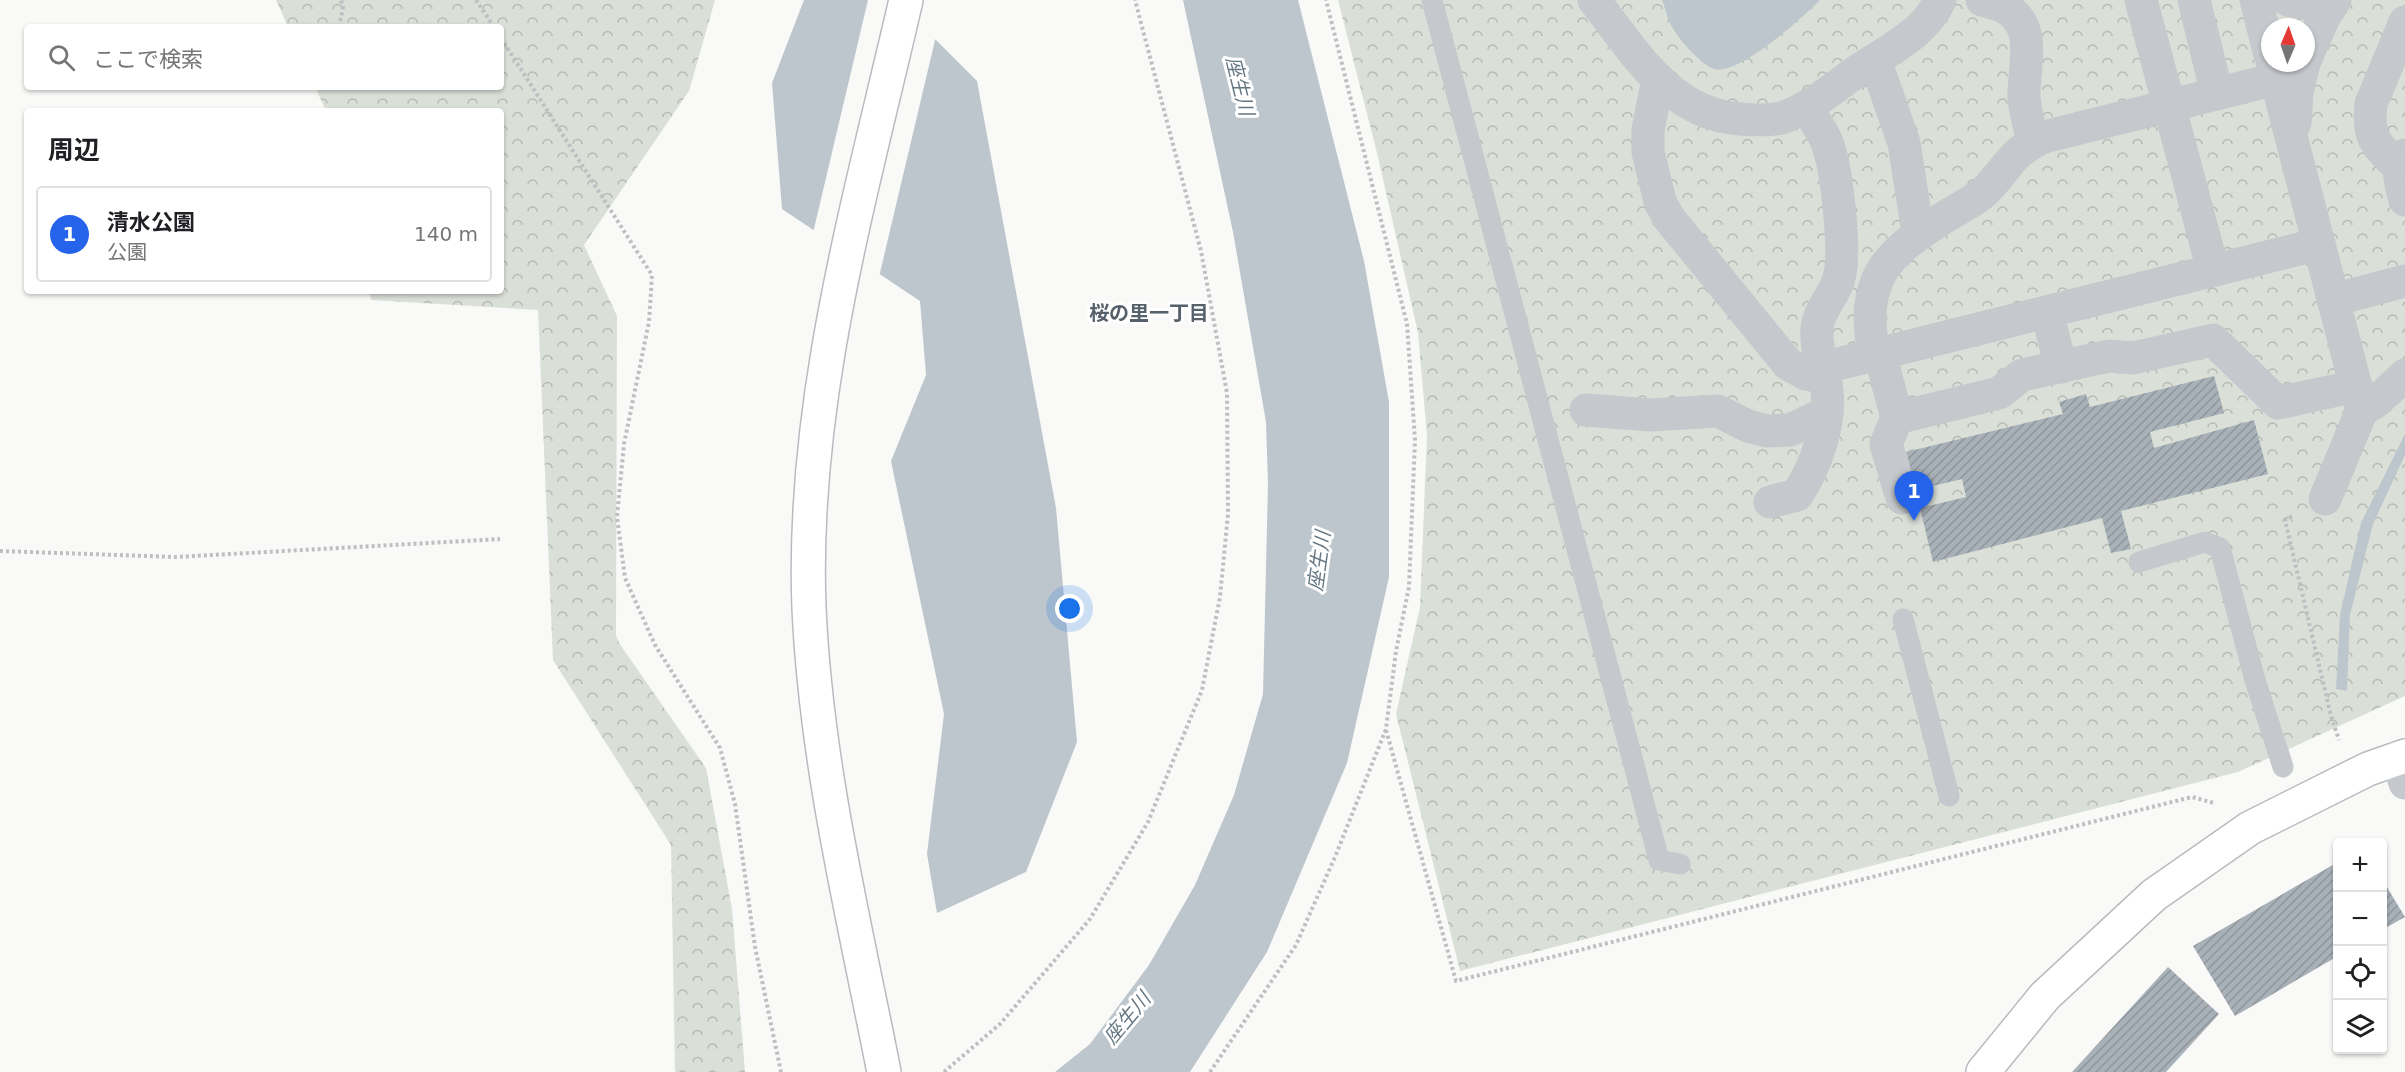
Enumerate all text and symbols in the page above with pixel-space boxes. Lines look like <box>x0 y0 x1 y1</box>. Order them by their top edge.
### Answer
north arrow <box>2261 18 2315 72</box>
search box <box>24 24 504 90</box>
icon: search <box>45 41 78 74</box>
text: ここで検索 <box>93 47 203 72</box>
water label: 座生川 <box>1221 54 1259 120</box>
text: 周辺 <box>48 135 100 165</box>
text: 清水公園 <box>107 210 195 235</box>
text: 1 <box>63 222 76 246</box>
text: 140 m <box>414 222 478 246</box>
text: 公園 <box>107 240 147 264</box>
district label: 桜の里一丁目 <box>1089 301 1209 325</box>
pin: 1 <box>1894 472 1934 521</box>
water label: 座生川 <box>1303 528 1335 592</box>
your location <box>1055 594 1084 623</box>
map controls <box>2333 838 2387 1054</box>
button: + <box>2333 838 2387 892</box>
button: − <box>2333 892 2387 946</box>
button: locate <box>2333 946 2387 1000</box>
water label: 座生川 <box>1099 986 1157 1049</box>
button: layers <box>2333 1000 2387 1054</box>

